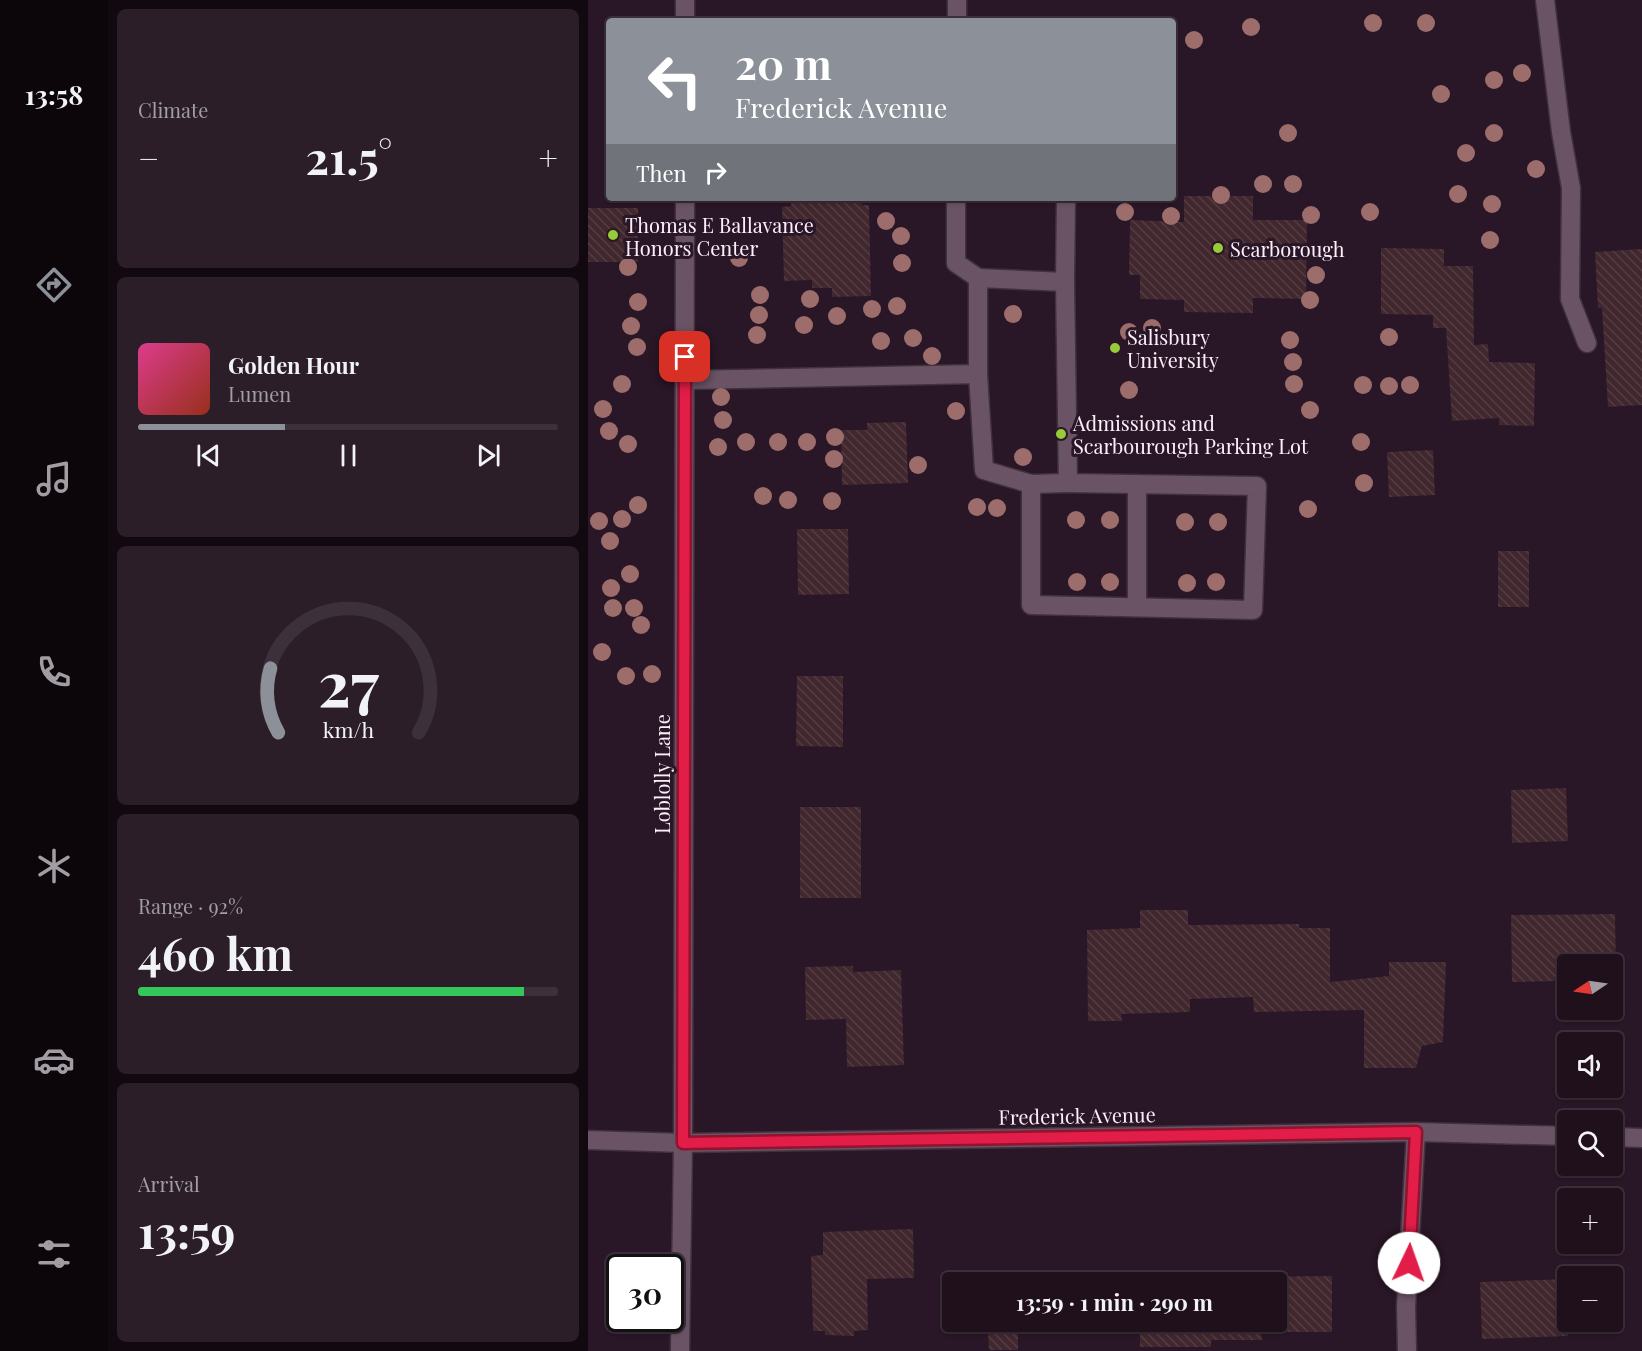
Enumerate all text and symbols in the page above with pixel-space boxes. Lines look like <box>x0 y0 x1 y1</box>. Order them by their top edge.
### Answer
text: 20 m <box>735 35 832 91</box>
icon: left <box>636 42 714 120</box>
text: 13:58 <box>25 76 83 112</box>
text: Frederick Avenue <box>735 89 947 125</box>
text: Climate <box>138 96 208 123</box>
text: 21.5° <box>306 126 392 186</box>
text: − <box>138 135 159 179</box>
text: + <box>539 135 558 179</box>
icon: right <box>699 156 732 189</box>
text: Then <box>636 158 687 188</box>
place label: Thomas E Ballavance Honors Center <box>625 211 814 261</box>
marker: Thomas E Ballavance Honors Center <box>606 228 620 242</box>
place label: Scarborough <box>1230 235 1345 262</box>
marker: Scarborough <box>1211 241 1225 255</box>
icon: directions <box>33 264 75 306</box>
place label: Salisbury University <box>1127 323 1219 373</box>
pin <box>659 331 710 382</box>
icon: arrive <box>668 340 701 373</box>
marker: Salisbury University <box>1108 341 1122 355</box>
text: Golden Hour <box>228 350 359 380</box>
text: Lumen <box>228 380 291 407</box>
place label: Admissions and Scarbourough Parking Lot <box>1072 409 1309 459</box>
marker: Admissions and Scarbourough Parking Lot <box>1054 427 1068 441</box>
icon: previous <box>192 439 225 472</box>
icon: pause <box>332 439 365 472</box>
icon: next <box>472 439 505 472</box>
icon: music <box>33 458 75 500</box>
text: 27 <box>317 639 379 723</box>
icon: phone <box>33 651 75 693</box>
street label: Loblolly Lane <box>648 714 675 834</box>
text: km/h <box>322 715 374 743</box>
icon: climate <box>33 845 75 887</box>
text: Range · 92% <box>138 892 243 919</box>
text: 460 km <box>138 922 293 982</box>
north arrow <box>1557 954 1623 1020</box>
map controls <box>1557 954 1623 1332</box>
button: sound <box>1557 1032 1623 1098</box>
icon: car <box>33 1039 75 1081</box>
street label: Frederick Avenue <box>998 1100 1156 1130</box>
button: search <box>1557 1110 1623 1176</box>
text: Arrival <box>138 1170 200 1197</box>
button: + <box>1557 1188 1623 1254</box>
text: 13:59 <box>138 1200 235 1260</box>
position arrow <box>1377 1231 1441 1295</box>
icon: filters <box>33 1233 75 1275</box>
speed limit sign: 30 <box>606 1254 684 1332</box>
button: − <box>1557 1266 1623 1332</box>
text: 13:59 · 1 min · 290 m <box>1016 1287 1213 1317</box>

